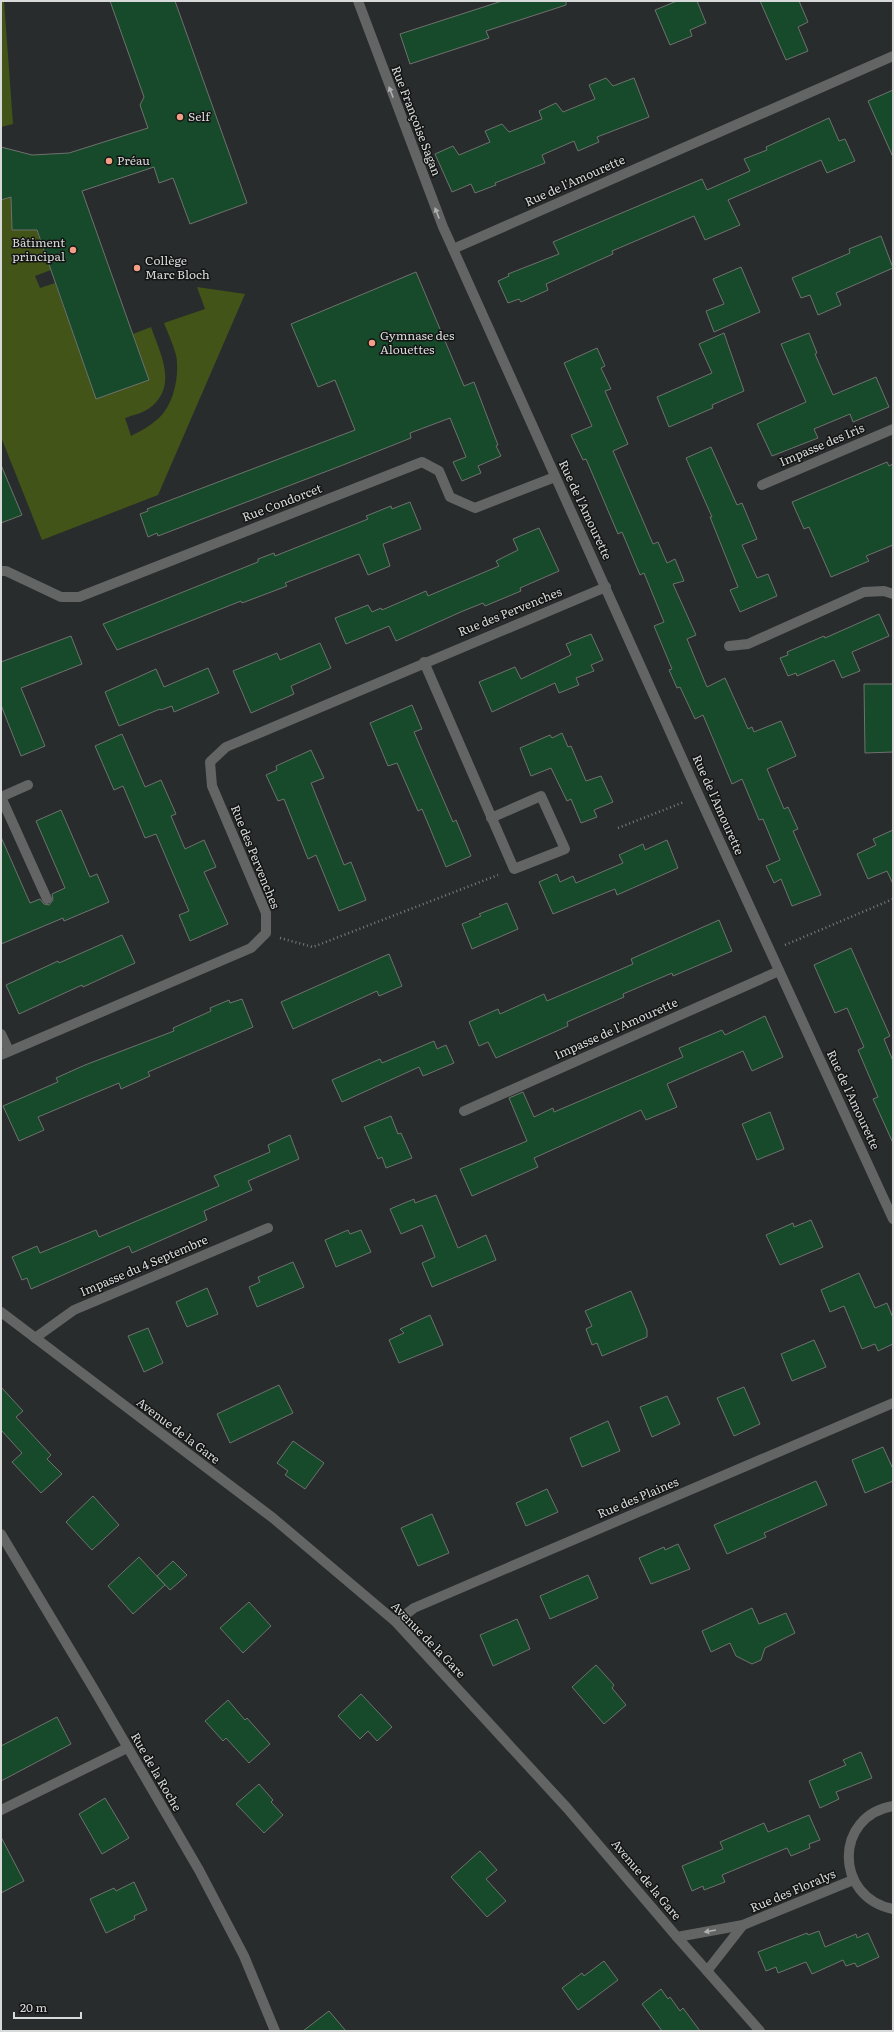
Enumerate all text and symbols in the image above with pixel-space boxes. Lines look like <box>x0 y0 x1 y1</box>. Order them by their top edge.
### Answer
street label: Rue Françoise Sagan <box>388 63 446 178</box>
one-way arrow <box>388 85 394 97</box>
place label: Self <box>188 107 211 125</box>
marker: Self <box>175 112 185 122</box>
street label: Rue de l'Amourette <box>522 150 628 210</box>
place label: Préau <box>117 151 150 169</box>
marker: Préau <box>104 156 114 166</box>
one-way arrow <box>434 207 440 219</box>
place label: Bâtiment principal <box>12 233 65 265</box>
marker: Bâtiment principal <box>68 245 78 255</box>
place label: Collège Marc Bloch <box>145 251 210 283</box>
marker: Collège Marc Bloch <box>132 263 142 273</box>
place label: Gymnase des Alouettes <box>380 326 455 358</box>
marker: Gymnase des Alouettes <box>367 338 377 348</box>
street label: Impasse des Iris <box>776 418 867 470</box>
street label: Rue de l'Amourette <box>555 457 617 562</box>
street label: Rue Condorcet <box>239 479 324 526</box>
street label: Rue des Pervenches <box>455 582 565 640</box>
street label: Rue de l'Amourette <box>689 752 749 858</box>
street label: Rue des Pervenches <box>227 802 285 912</box>
street label: Impasse de l'Amourette <box>551 993 680 1063</box>
street label: Rue de l'Amourette <box>823 1047 885 1152</box>
street label: Impasse du 4 Septembre <box>77 1230 210 1300</box>
street label: Avenue de la Gare <box>133 1393 224 1468</box>
street label: Rue des Plaines <box>594 1472 681 1522</box>
street label: Avenue de la Gare <box>387 1597 470 1682</box>
street label: Rue de la Roche <box>127 1729 187 1814</box>
street label: Avenue de la Gare <box>608 1835 686 1924</box>
street label: Rue des Floralys <box>747 1864 839 1916</box>
one-way arrow <box>704 1928 716 1934</box>
scale bar <box>14 1994 81 2020</box>
text: 20 m <box>20 1998 47 2016</box>

